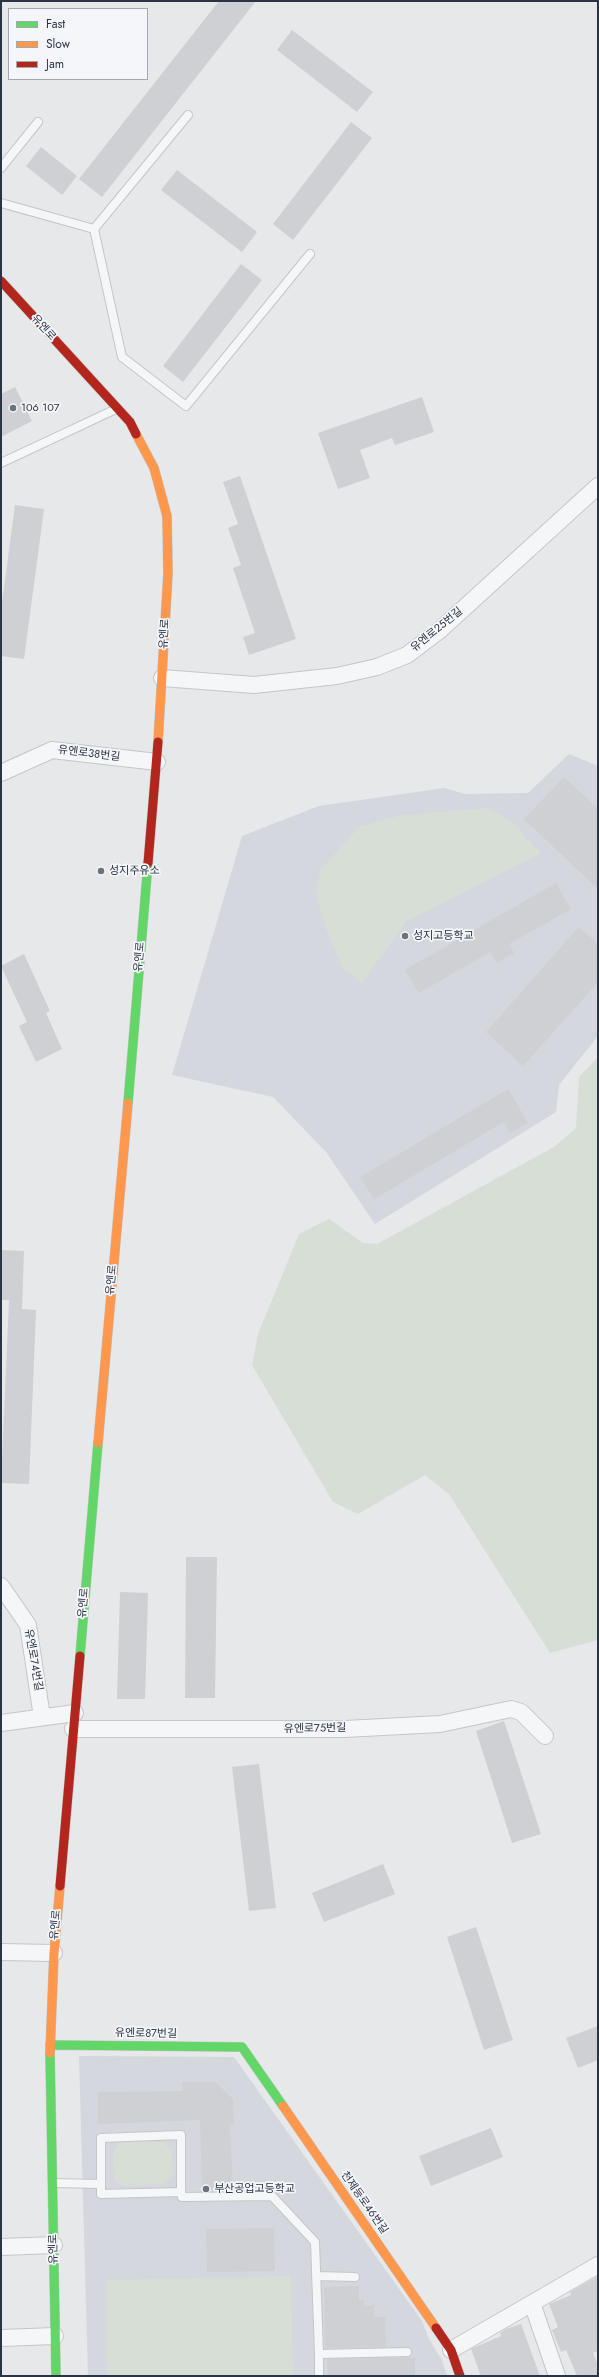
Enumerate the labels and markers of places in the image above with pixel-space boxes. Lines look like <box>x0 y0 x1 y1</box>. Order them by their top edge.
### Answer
place label: 106 107 <box>21 401 60 415</box>
marker: 106 107 <box>8 403 18 413</box>
place label: 성지주유소 <box>109 864 160 878</box>
marker: 성지주유소 <box>96 866 106 876</box>
place label: 성지고등학교 <box>413 929 474 943</box>
marker: 성지고등학교 <box>400 931 410 941</box>
place label: 부산공업고등학교 <box>214 2182 295 2196</box>
marker: 부산공업고등학교 <box>201 2184 211 2194</box>

